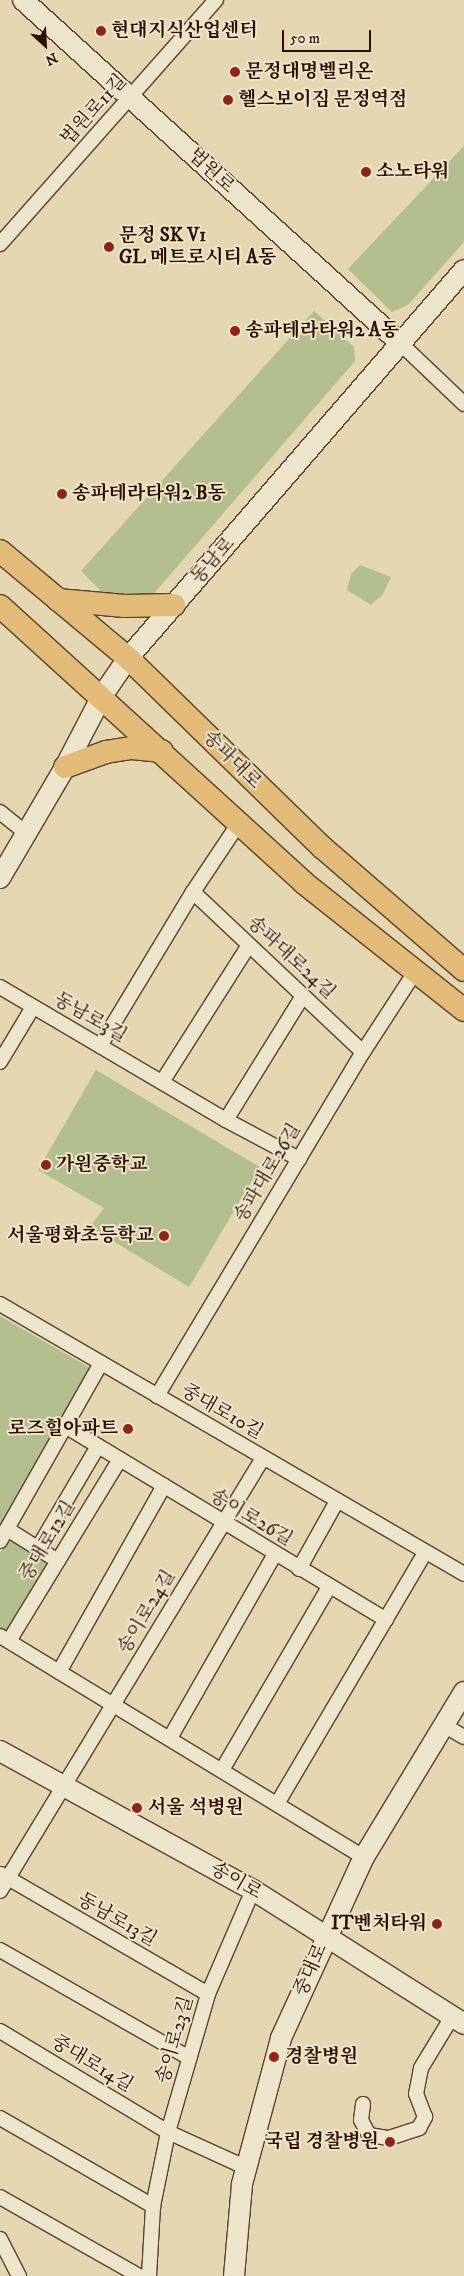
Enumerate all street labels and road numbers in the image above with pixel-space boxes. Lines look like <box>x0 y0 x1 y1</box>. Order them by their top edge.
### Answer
street label: 법원로11길 <box>56 70 132 150</box>
street label: 법원로 <box>183 144 239 198</box>
street label: 동남로 <box>186 533 240 589</box>
street label: 송파대로 <box>198 726 266 794</box>
street label: 송파대로24길 <box>242 911 340 1005</box>
street label: 동남로3길 <box>49 988 131 1048</box>
street label: 송파대로26길 <box>230 1120 306 1226</box>
street label: 중대로10길 <box>177 1379 267 1445</box>
street label: 송이로26길 <box>205 1484 297 1552</box>
street label: 중대로12길 <box>15 1497 81 1585</box>
street label: 송이로24길 <box>113 1566 181 1658</box>
street label: 송이로 <box>206 1857 266 1905</box>
street label: 동남로13길 <box>73 1888 161 1952</box>
street label: 중대로 <box>289 1940 333 2000</box>
street label: 송이로23길 <box>152 1994 198 2086</box>
street label: 중대로14길 <box>47 2031 137 2097</box>

